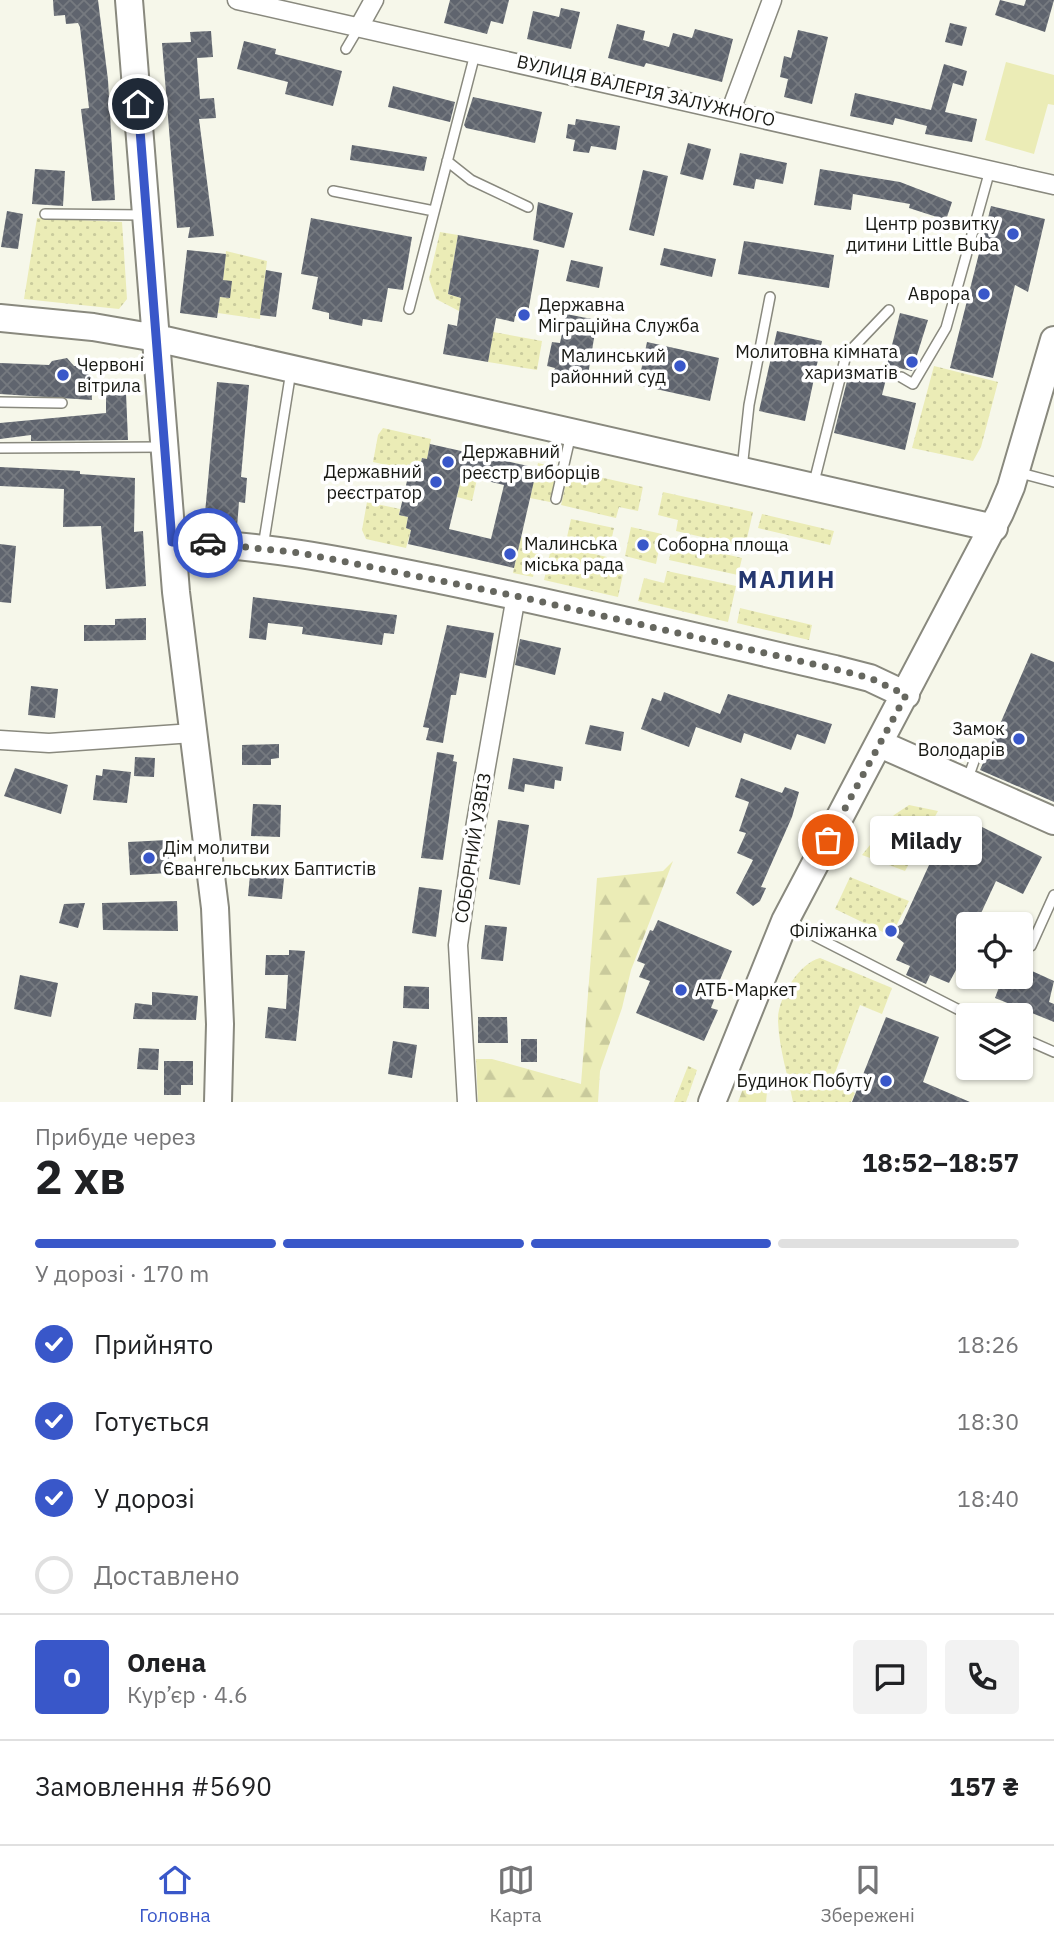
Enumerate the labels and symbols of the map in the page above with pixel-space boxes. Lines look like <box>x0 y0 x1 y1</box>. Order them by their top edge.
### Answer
street label: ВУЛИЦЯ ВАЛЕРІЯ ЗАЛУЖНОГО <box>515 50 778 131</box>
pin <box>108 74 168 134</box>
place label: Центр розвитку дитини Little Buba <box>846 212 999 256</box>
marker: Центр розвитку дитини Little Buba <box>1005 226 1021 242</box>
place label: Аврора <box>908 282 970 305</box>
marker: Аврора <box>976 286 992 302</box>
place label: Державна Міграційна Служба <box>538 293 700 337</box>
marker: Державна Міграційна Служба <box>516 307 532 323</box>
place label: Молитовна кімната харизматів <box>735 340 898 384</box>
place label: Малинський районний суд <box>550 344 666 388</box>
place label: Червоні вітрила <box>77 353 144 397</box>
marker: Молитовна кімната харизматів <box>904 354 920 370</box>
marker: Малинський районний суд <box>672 358 688 374</box>
marker: Червоні вітрила <box>55 367 71 383</box>
place label: Державний реєстр виборців <box>462 440 600 484</box>
marker: Державний реєстр виборців <box>440 454 456 470</box>
place label: Державний реєстратор <box>324 460 422 504</box>
marker: Державний реєстратор <box>428 474 444 490</box>
courier <box>173 508 243 578</box>
place label: Малинська міська рада <box>524 532 624 576</box>
place label: Соборна площа <box>657 533 789 556</box>
marker: Соборна площа <box>635 537 651 553</box>
marker: Малинська міська рада <box>502 546 518 562</box>
district label: МАЛИН <box>738 563 836 595</box>
place label: Замок Володарів <box>918 717 1005 761</box>
marker: Замок Володарів <box>1011 731 1027 747</box>
street label: СОБОРНИЙ УЗВІЗ <box>449 771 496 925</box>
pin <box>798 810 858 870</box>
callout: Milady <box>870 816 982 864</box>
place label: Дім молитви Євангельських Баптистів <box>163 836 376 880</box>
marker: Дім молитви Євангельських Баптистів <box>141 850 157 866</box>
place label: Філіжанка <box>789 919 877 942</box>
marker: Філіжанка <box>883 923 899 939</box>
place label: АТБ-Маркет <box>695 978 797 1001</box>
marker: АТБ-Маркет <box>673 982 689 998</box>
place label: Будинок Побуту <box>736 1069 872 1092</box>
marker: Будинок Побуту <box>878 1073 894 1089</box>

